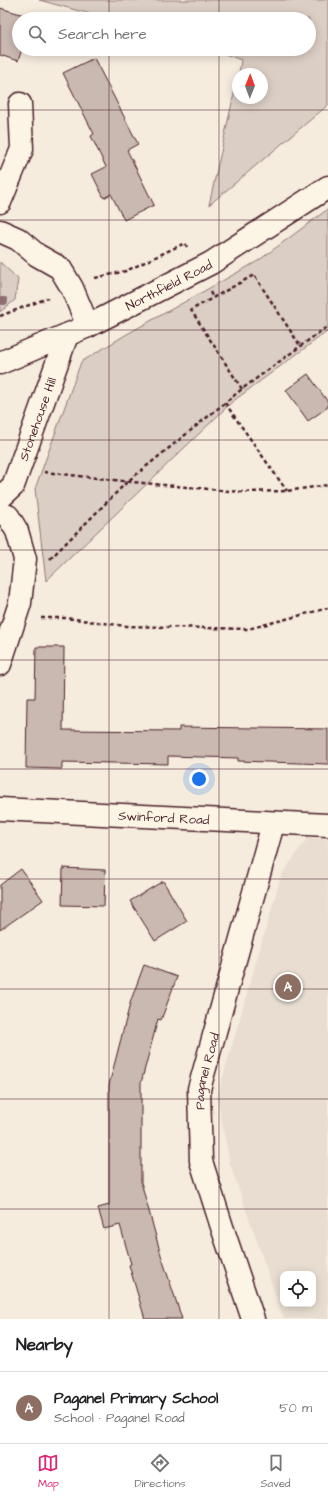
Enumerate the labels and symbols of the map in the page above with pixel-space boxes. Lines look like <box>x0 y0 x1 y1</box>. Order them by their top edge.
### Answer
north arrow <box>232 68 268 104</box>
street label: Northfield Road <box>123 256 216 315</box>
street label: Stonehouse Hill <box>15 375 61 463</box>
your location <box>189 769 209 789</box>
street label: Swinford Road <box>118 807 210 829</box>
pin: A <box>275 972 301 1002</box>
street label: Paganel Road <box>191 1031 224 1110</box>

